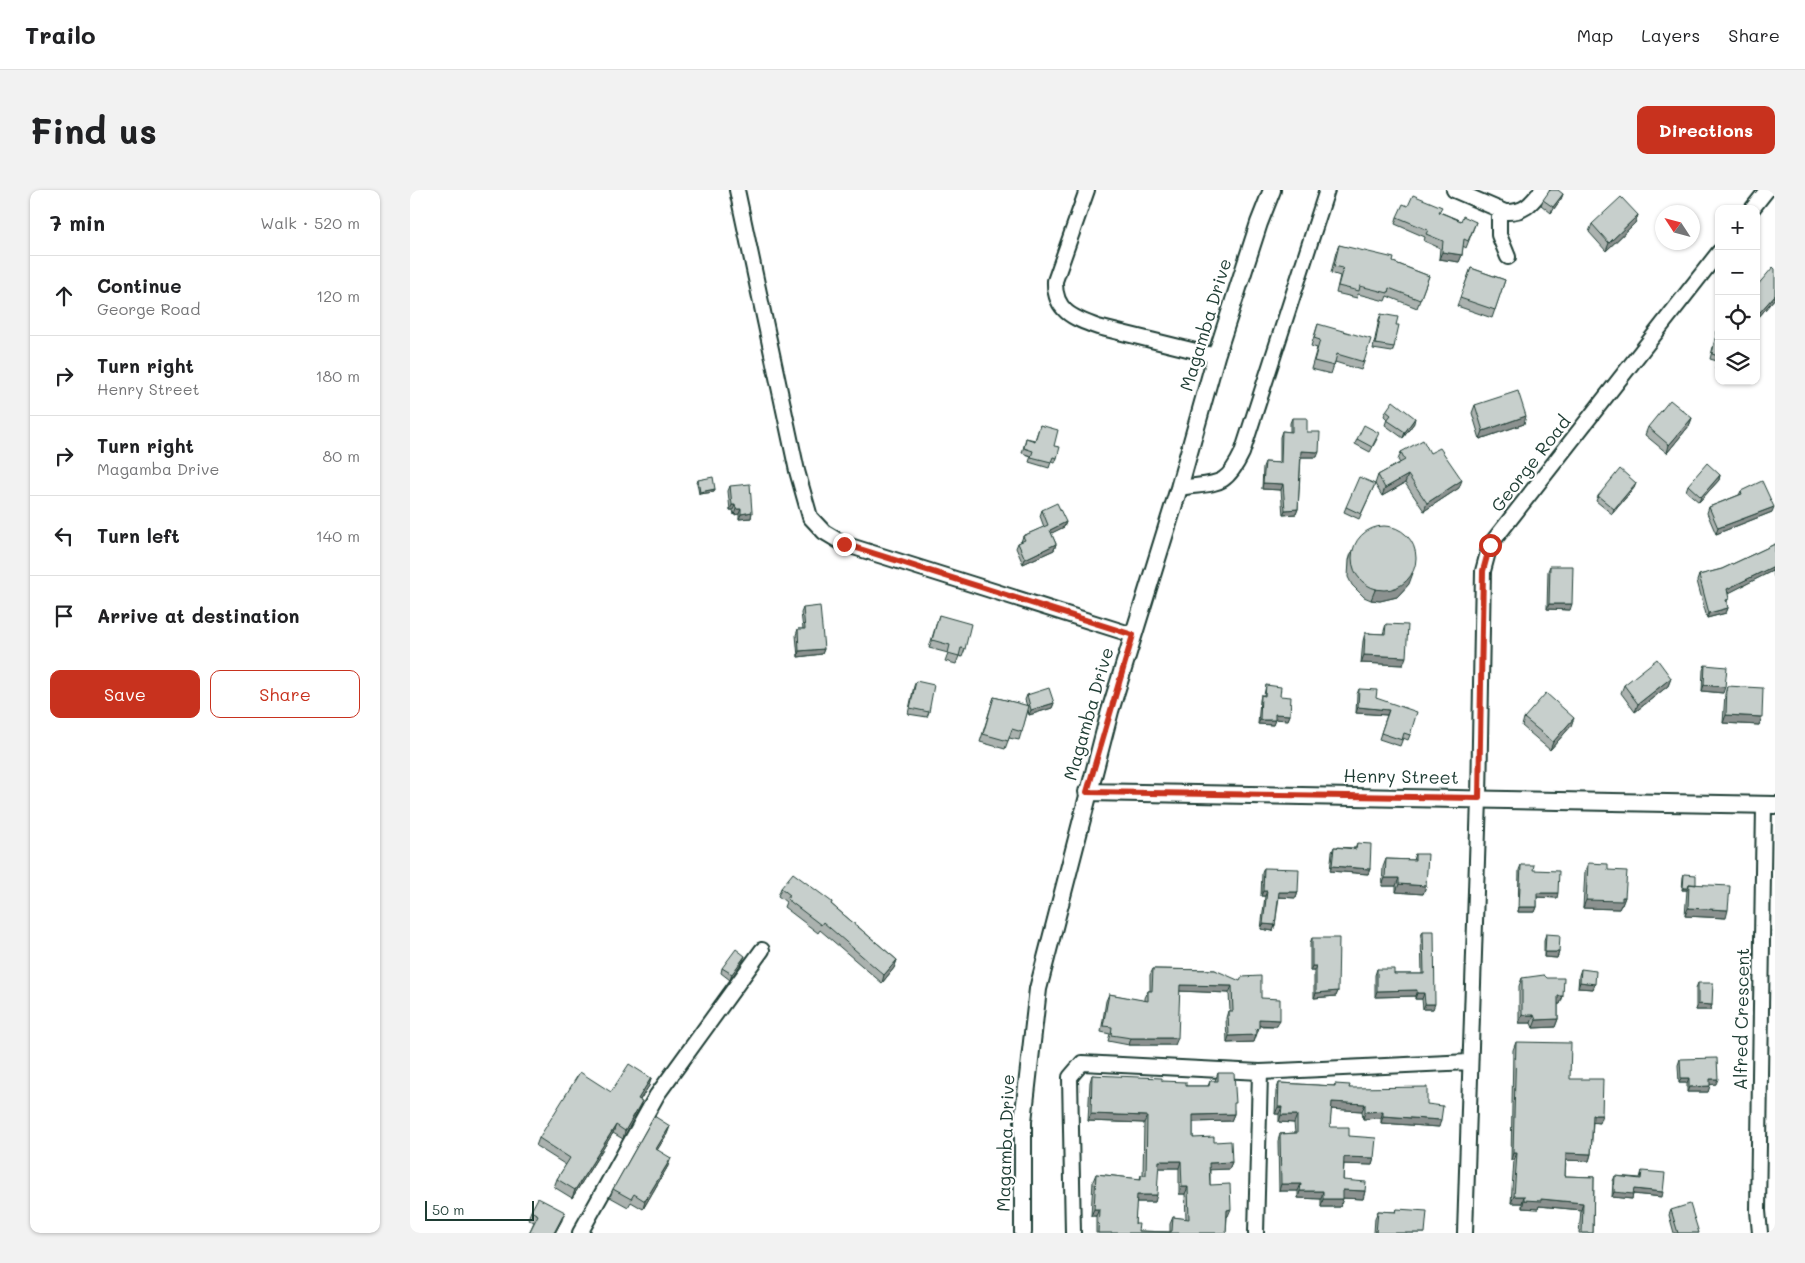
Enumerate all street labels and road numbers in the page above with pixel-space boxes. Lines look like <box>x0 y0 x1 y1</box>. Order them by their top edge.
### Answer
street label: Magamba Drive <box>1173 255 1237 394</box>
street label: George Road <box>1485 410 1575 517</box>
street label: Magamba Drive <box>1058 644 1119 783</box>
street label: Henry Street <box>1343 763 1459 789</box>
street label: Alfred Crescent <box>1728 947 1754 1091</box>
street label: Magamba Drive <box>991 1074 1019 1212</box>

